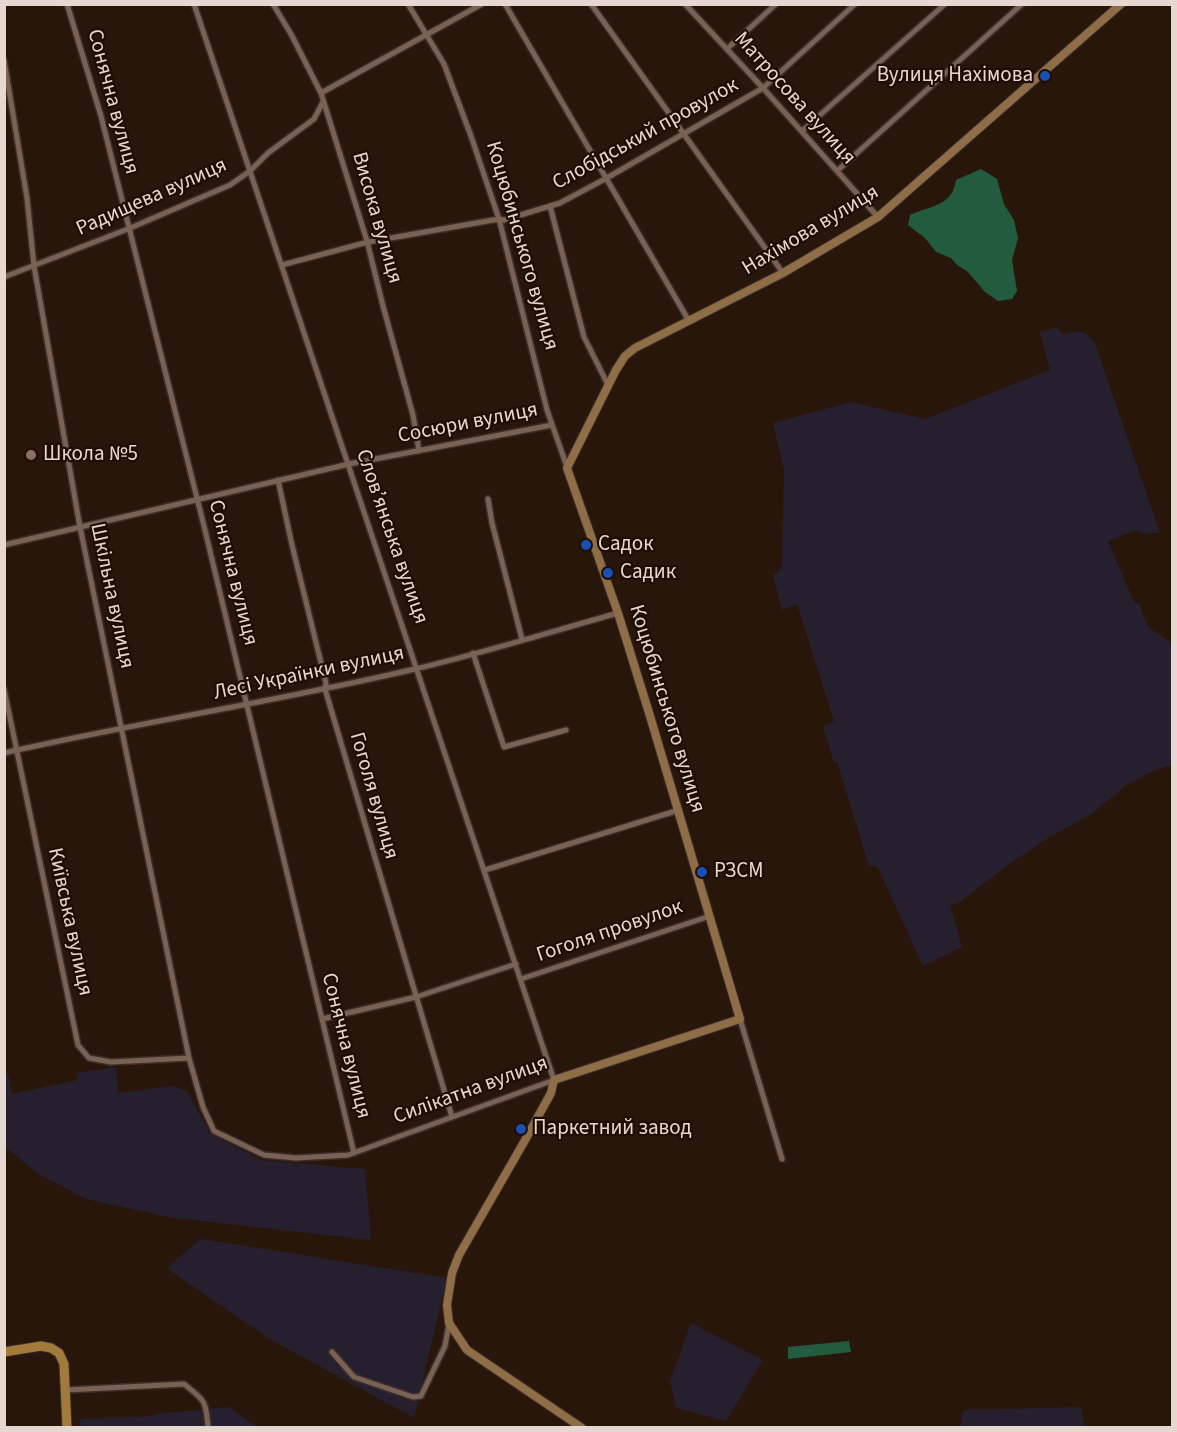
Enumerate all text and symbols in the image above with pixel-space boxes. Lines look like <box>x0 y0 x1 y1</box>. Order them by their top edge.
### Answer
street label: Сонячна вулиця <box>81 27 143 177</box>
street label: Матросова вулиця <box>728 27 860 171</box>
place label: Вулиця Нахімова <box>877 63 1033 89</box>
marker: Вулиця Нахімова <box>1038 69 1052 83</box>
street label: Слобідський провулок <box>549 73 743 197</box>
street label: Коцюбинського вулиця <box>479 139 563 353</box>
street label: Висока вулиця <box>345 149 407 287</box>
street label: Радищева вулиця <box>73 153 231 243</box>
street label: Нахімова вулиця <box>738 180 884 282</box>
street label: Сосюри вулиця <box>396 398 540 450</box>
place label: Школа №5 <box>43 442 138 468</box>
street label: Слов’янська вулиця <box>349 446 433 628</box>
marker: Школа №5 <box>24 448 38 462</box>
street label: Сонячна вулиця <box>202 498 262 648</box>
street label: Шкільна вулиця <box>83 521 139 671</box>
place label: Садок <box>598 532 654 558</box>
marker: Садок <box>579 538 593 552</box>
place label: Садик <box>620 560 676 586</box>
marker: Садик <box>601 566 615 580</box>
street label: Коцюбинського вулиця <box>622 602 710 816</box>
street label: Лесі Українки вулиця <box>211 641 407 707</box>
street label: Гоголя вулиця <box>343 730 403 862</box>
street label: Київська вулиця <box>41 846 97 998</box>
place label: РЗСМ <box>714 859 764 885</box>
marker: РЗСМ <box>695 865 709 879</box>
street label: Гоголя провулок <box>534 895 686 969</box>
street label: Сонячна вулиця <box>315 971 375 1121</box>
street label: Силікатна вулиця <box>390 1051 552 1131</box>
place label: Паркетний завод <box>533 1116 692 1142</box>
marker: Паркетний завод <box>514 1122 528 1136</box>

